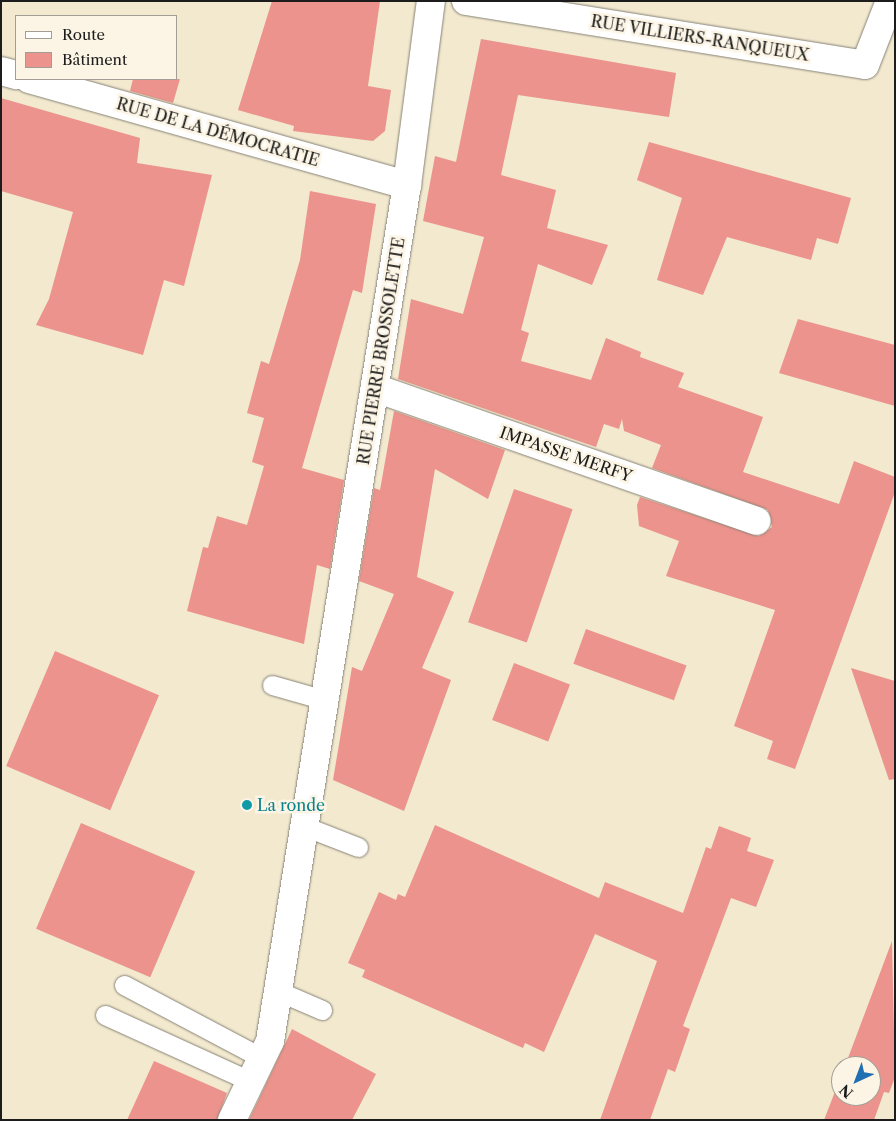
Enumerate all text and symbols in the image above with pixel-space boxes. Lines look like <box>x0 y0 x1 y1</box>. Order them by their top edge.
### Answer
street label: RUE VILLIERS-RANQUEUX <box>589 11 811 65</box>
legend <box>15 15 178 80</box>
text: Route <box>62 25 105 44</box>
text: Bâtiment <box>62 50 127 69</box>
street label: RUE DE LA DÉMOCRATIE <box>114 94 322 170</box>
street label: RUE PIERRE BROSSOLETTE <box>354 236 408 466</box>
street label: IMPASSE MERFY <box>497 422 635 486</box>
place label: La ronde <box>257 795 325 815</box>
marker: La ronde <box>241 799 253 811</box>
north arrow <box>831 1056 881 1106</box>
text: N <box>836 1081 857 1102</box>

